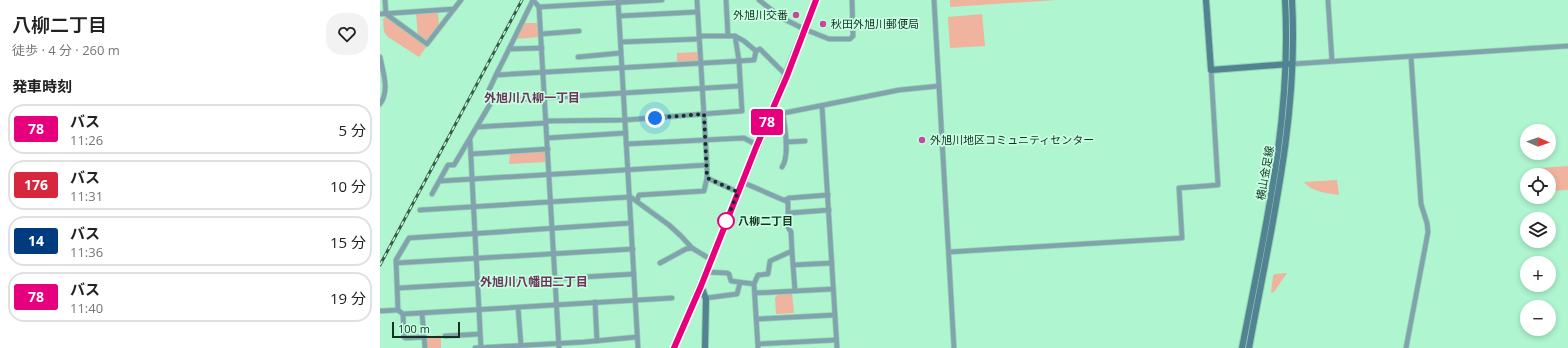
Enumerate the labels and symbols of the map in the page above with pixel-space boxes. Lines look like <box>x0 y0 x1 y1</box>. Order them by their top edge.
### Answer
place label: 外旭川交番 <box>733 7 788 22</box>
marker: 外旭川交番 <box>791 10 801 20</box>
place label: 秋田外旭川郵便局 <box>831 16 919 31</box>
marker: 秋田外旭川郵便局 <box>818 19 828 29</box>
district label: 外旭川八柳一丁目 <box>484 89 580 106</box>
your location <box>645 108 665 128</box>
line badge: 78 <box>749 109 785 135</box>
north arrow <box>1520 124 1556 160</box>
place label: 外旭川地区コミュニティセンター <box>930 132 1094 147</box>
marker: 外旭川地区コミュニティセンター <box>917 135 927 145</box>
street label: 横山金足線 <box>1252 145 1277 201</box>
marker: 八柳二丁目 <box>717 212 735 230</box>
place label: 八柳二丁目 <box>738 213 793 228</box>
district label: 外旭川八幡田二丁目 <box>480 273 588 290</box>
scale bar <box>392 320 460 339</box>

